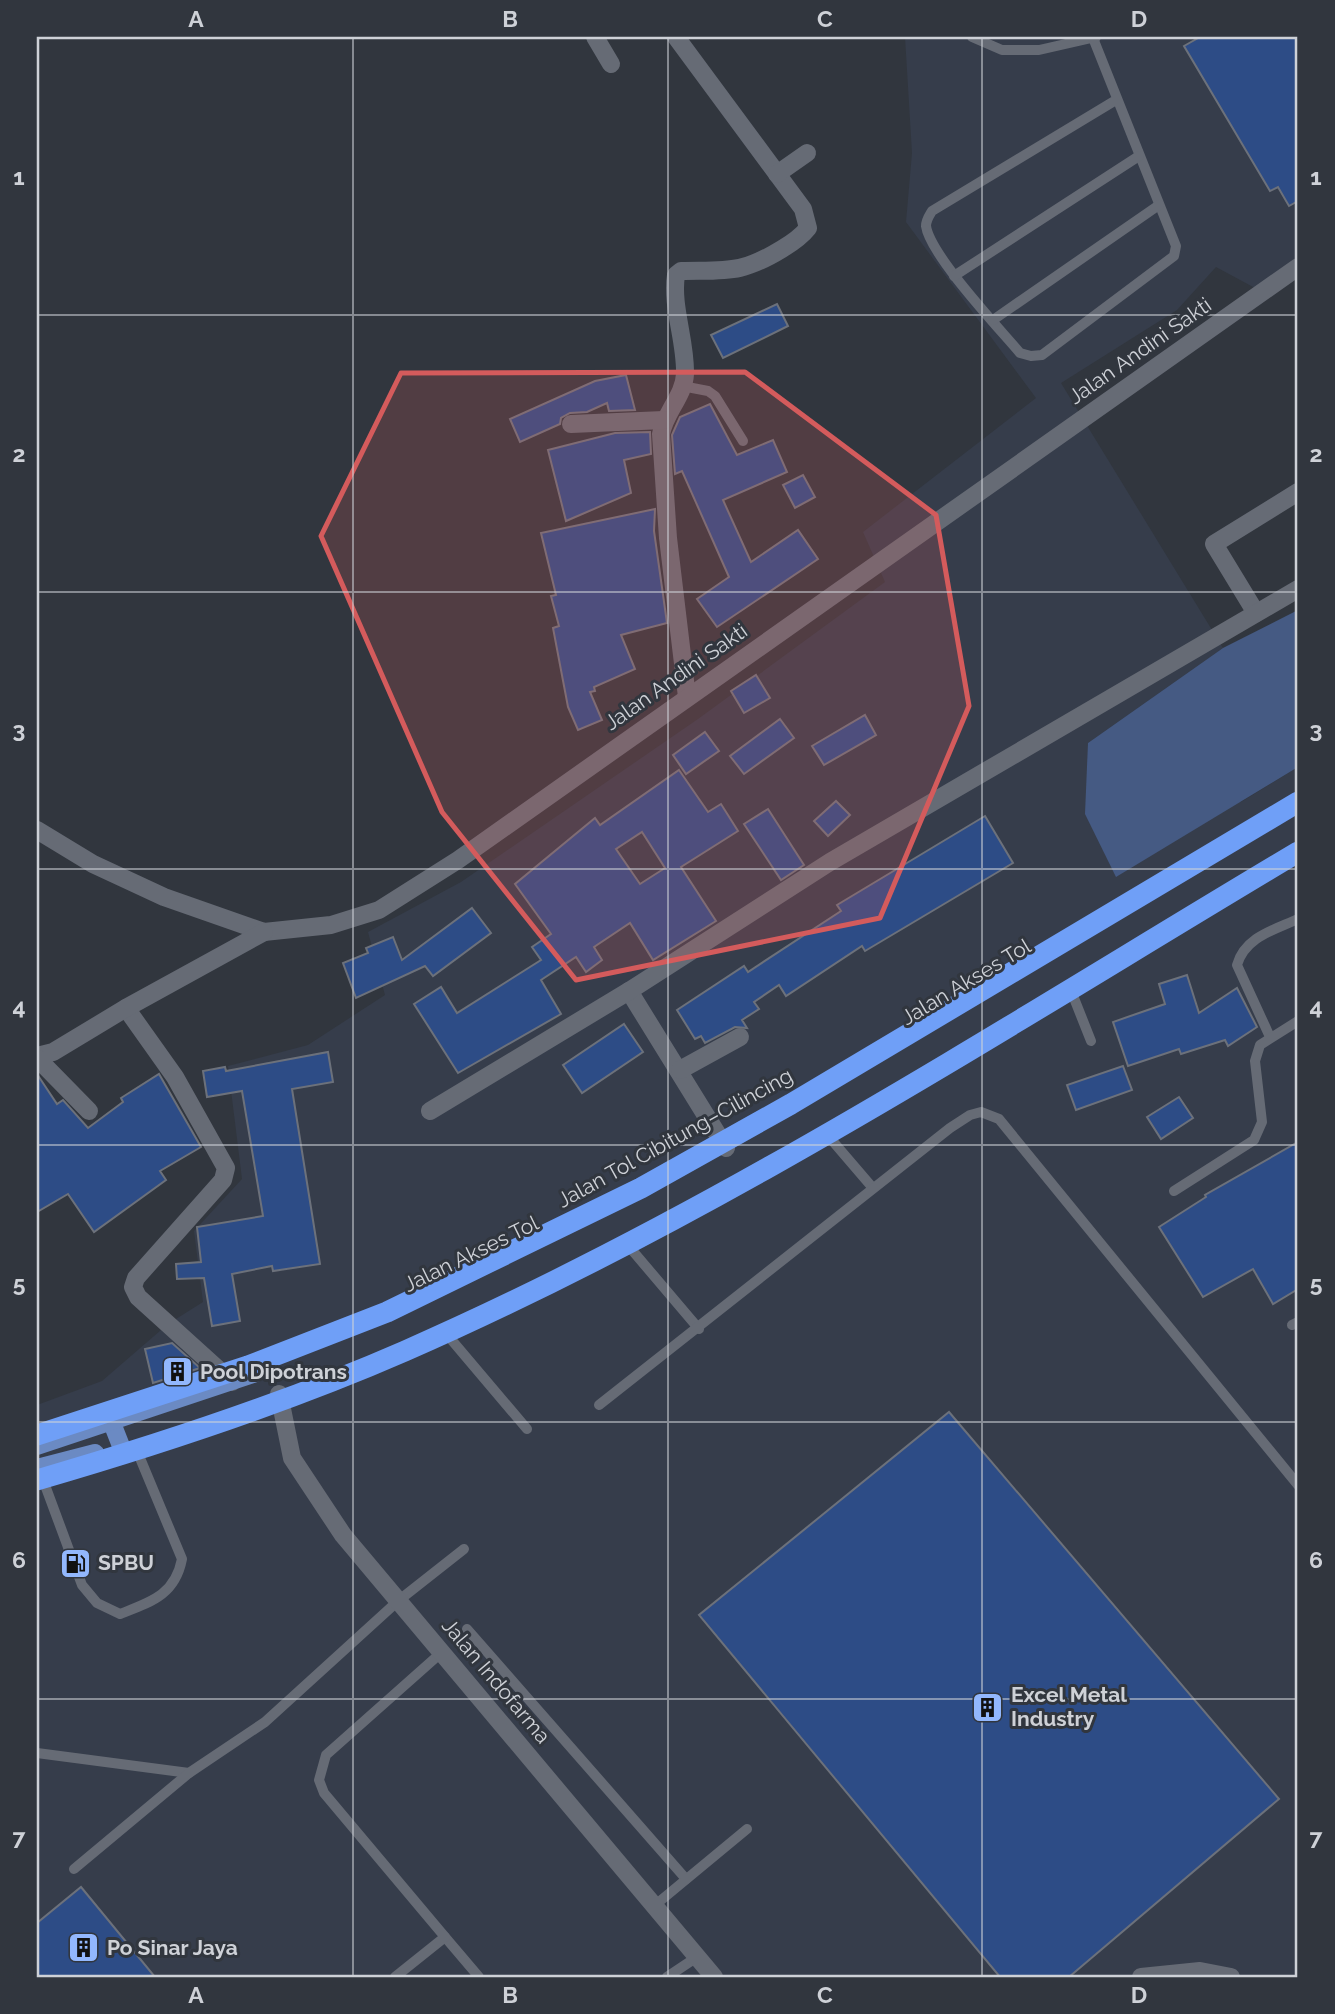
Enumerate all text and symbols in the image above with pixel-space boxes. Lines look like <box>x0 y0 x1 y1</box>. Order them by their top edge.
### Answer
text: A <box>188 5 204 32</box>
text: B <box>502 5 518 32</box>
text: C <box>817 5 833 32</box>
text: D <box>1131 5 1147 32</box>
text: 1 <box>13 163 25 190</box>
text: 1 <box>1310 163 1322 190</box>
street label: Jalan Andini Sakti <box>1063 292 1216 409</box>
text: 2 <box>13 440 25 467</box>
text: 2 <box>1310 440 1322 467</box>
street label: Jalan Andini Sakti <box>599 618 752 735</box>
text: 3 <box>13 716 25 743</box>
text: 3 <box>1310 716 1322 743</box>
street label: Jalan Akses Tol <box>896 933 1035 1030</box>
text: 4 <box>12 993 26 1020</box>
text: 4 <box>1309 993 1323 1020</box>
street label: Jalan Tol Cibitung–Cilincing <box>553 1062 797 1213</box>
street label: Jalan Akses Tol <box>399 1210 542 1297</box>
text: 5 <box>13 1270 26 1297</box>
text: 5 <box>1310 1270 1323 1297</box>
building icon: Pool Dipotrans <box>160 1355 194 1389</box>
place label: Pool Dipotrans <box>200 1359 347 1384</box>
text: 6 <box>12 1546 26 1573</box>
fuel station icon: SPBU <box>58 1546 92 1580</box>
text: 6 <box>1309 1546 1323 1573</box>
place label: SPBU <box>98 1550 154 1575</box>
street label: Jalan Indofarma <box>437 1613 556 1748</box>
place label: Excel Metal Industry <box>1011 1682 1127 1731</box>
building icon: Excel Metal Industry <box>971 1690 1005 1724</box>
text: 7 <box>13 1823 26 1850</box>
text: 7 <box>1310 1823 1323 1850</box>
building icon: Po Sinar Jaya <box>67 1931 101 1965</box>
place label: Po Sinar Jaya <box>107 1935 238 1960</box>
text: A <box>188 1981 204 2008</box>
text: B <box>502 1981 518 2008</box>
text: C <box>817 1981 833 2008</box>
text: D <box>1131 1981 1147 2008</box>

